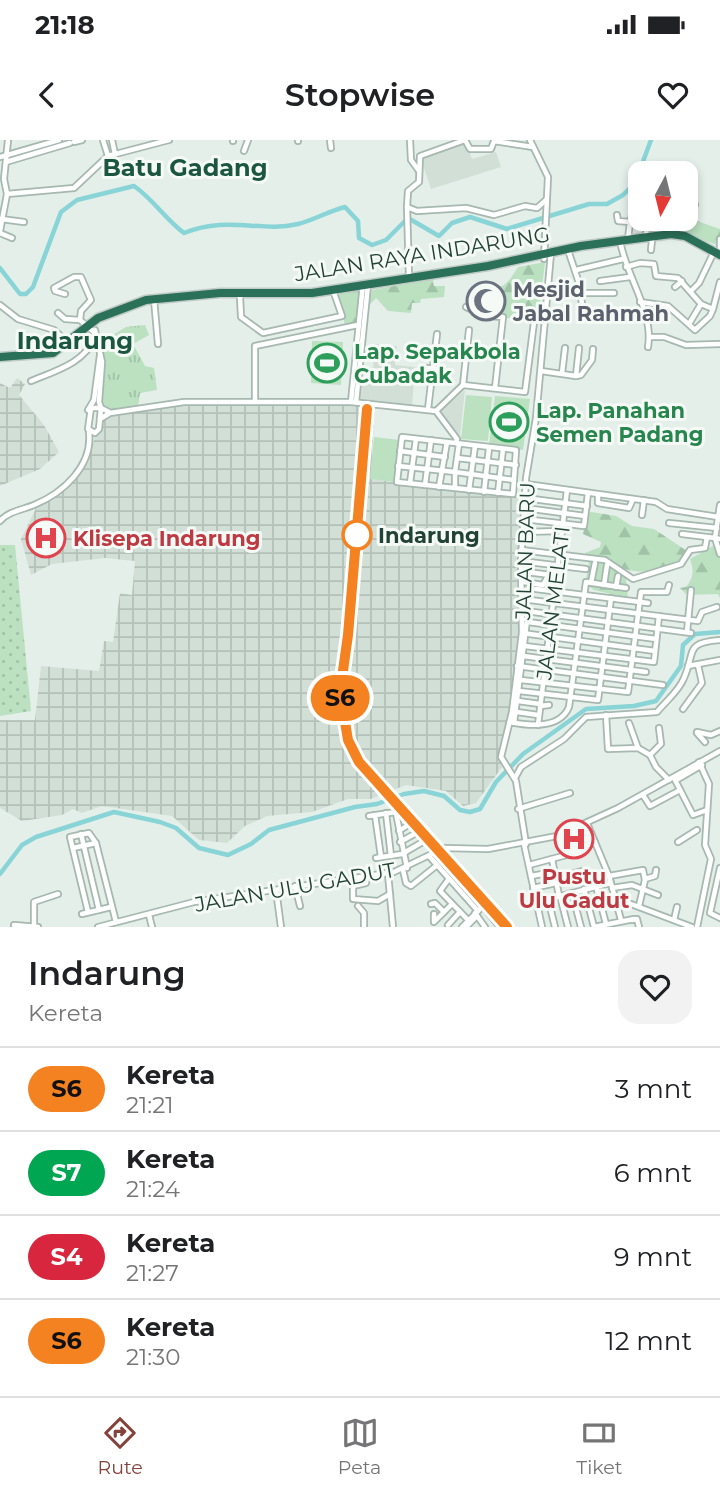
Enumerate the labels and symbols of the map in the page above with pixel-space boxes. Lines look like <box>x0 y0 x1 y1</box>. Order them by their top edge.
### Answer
district label: Batu Gadang <box>102 153 268 182</box>
north arrow <box>628 161 698 231</box>
street label: JALAN RAYA INDARUNG <box>292 221 551 287</box>
place label: Mesjid Jabal Rahmah <box>512 277 669 326</box>
mosque icon: Mesjid Jabal Rahmah <box>465 280 507 322</box>
district label: Indarung <box>17 326 133 355</box>
place label: Lap. Sepakbola Cubadak <box>354 339 521 388</box>
sports icon: Lap. Sepakbola Cubadak <box>306 342 348 384</box>
place label: Lap. Panahan Semen Padang <box>536 398 703 447</box>
sports icon: Lap. Panahan Semen Padang <box>488 401 530 443</box>
street label: JALAN BARU <box>510 482 540 621</box>
hospital icon: Klisepa Indarung <box>25 517 67 559</box>
marker: Indarung <box>342 520 372 550</box>
place label: Indarung <box>378 523 480 548</box>
street label: JALAN MELATI <box>531 525 575 682</box>
place label: Klisepa Indarung <box>73 526 261 551</box>
line badge: S6 <box>308 675 372 721</box>
hospital icon: Pustu Ulu Gadut <box>553 818 595 860</box>
street label: JALAN ULU GADUT <box>192 857 397 917</box>
place label: Pustu Ulu Gadut <box>519 864 629 913</box>

